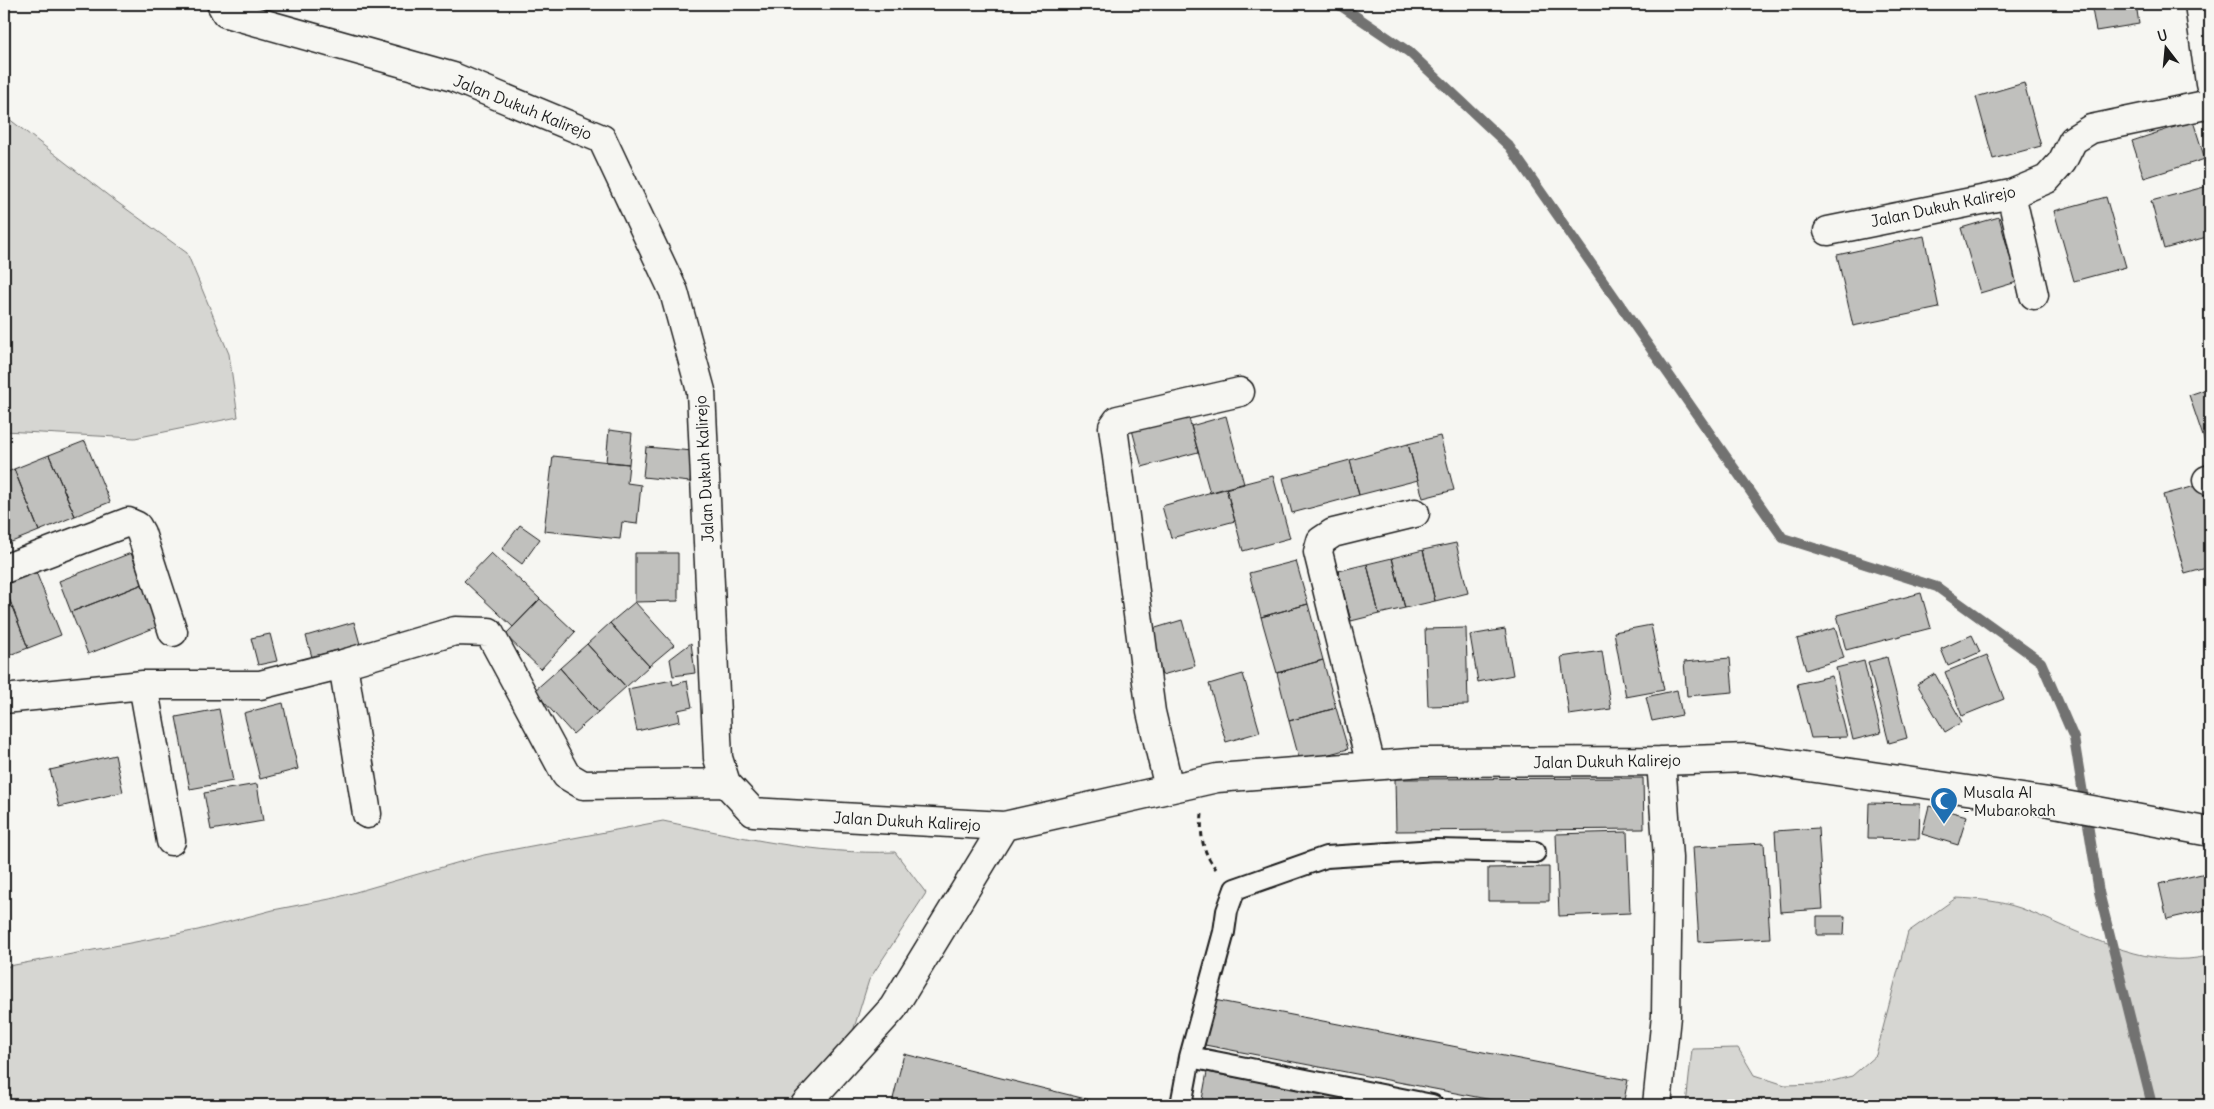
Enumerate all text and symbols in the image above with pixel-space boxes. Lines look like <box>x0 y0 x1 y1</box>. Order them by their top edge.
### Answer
north arrow <box>2142 22 2192 72</box>
text: U <box>2155 26 2169 45</box>
street label: Jalan Dukuh Kalirejo <box>451 70 595 144</box>
street label: Jalan Dukuh Kalirejo <box>1869 181 2017 231</box>
street label: Jalan Dukuh Kalirejo <box>690 395 718 543</box>
street label: Jalan Dukuh Kalirejo <box>1533 750 1681 772</box>
place label: Musala Al - Mubarokah <box>1963 782 2056 820</box>
mosque icon: Musala Al - Mubarokah <box>1929 786 1959 825</box>
street label: Jalan Dukuh Kalirejo <box>833 807 981 835</box>

